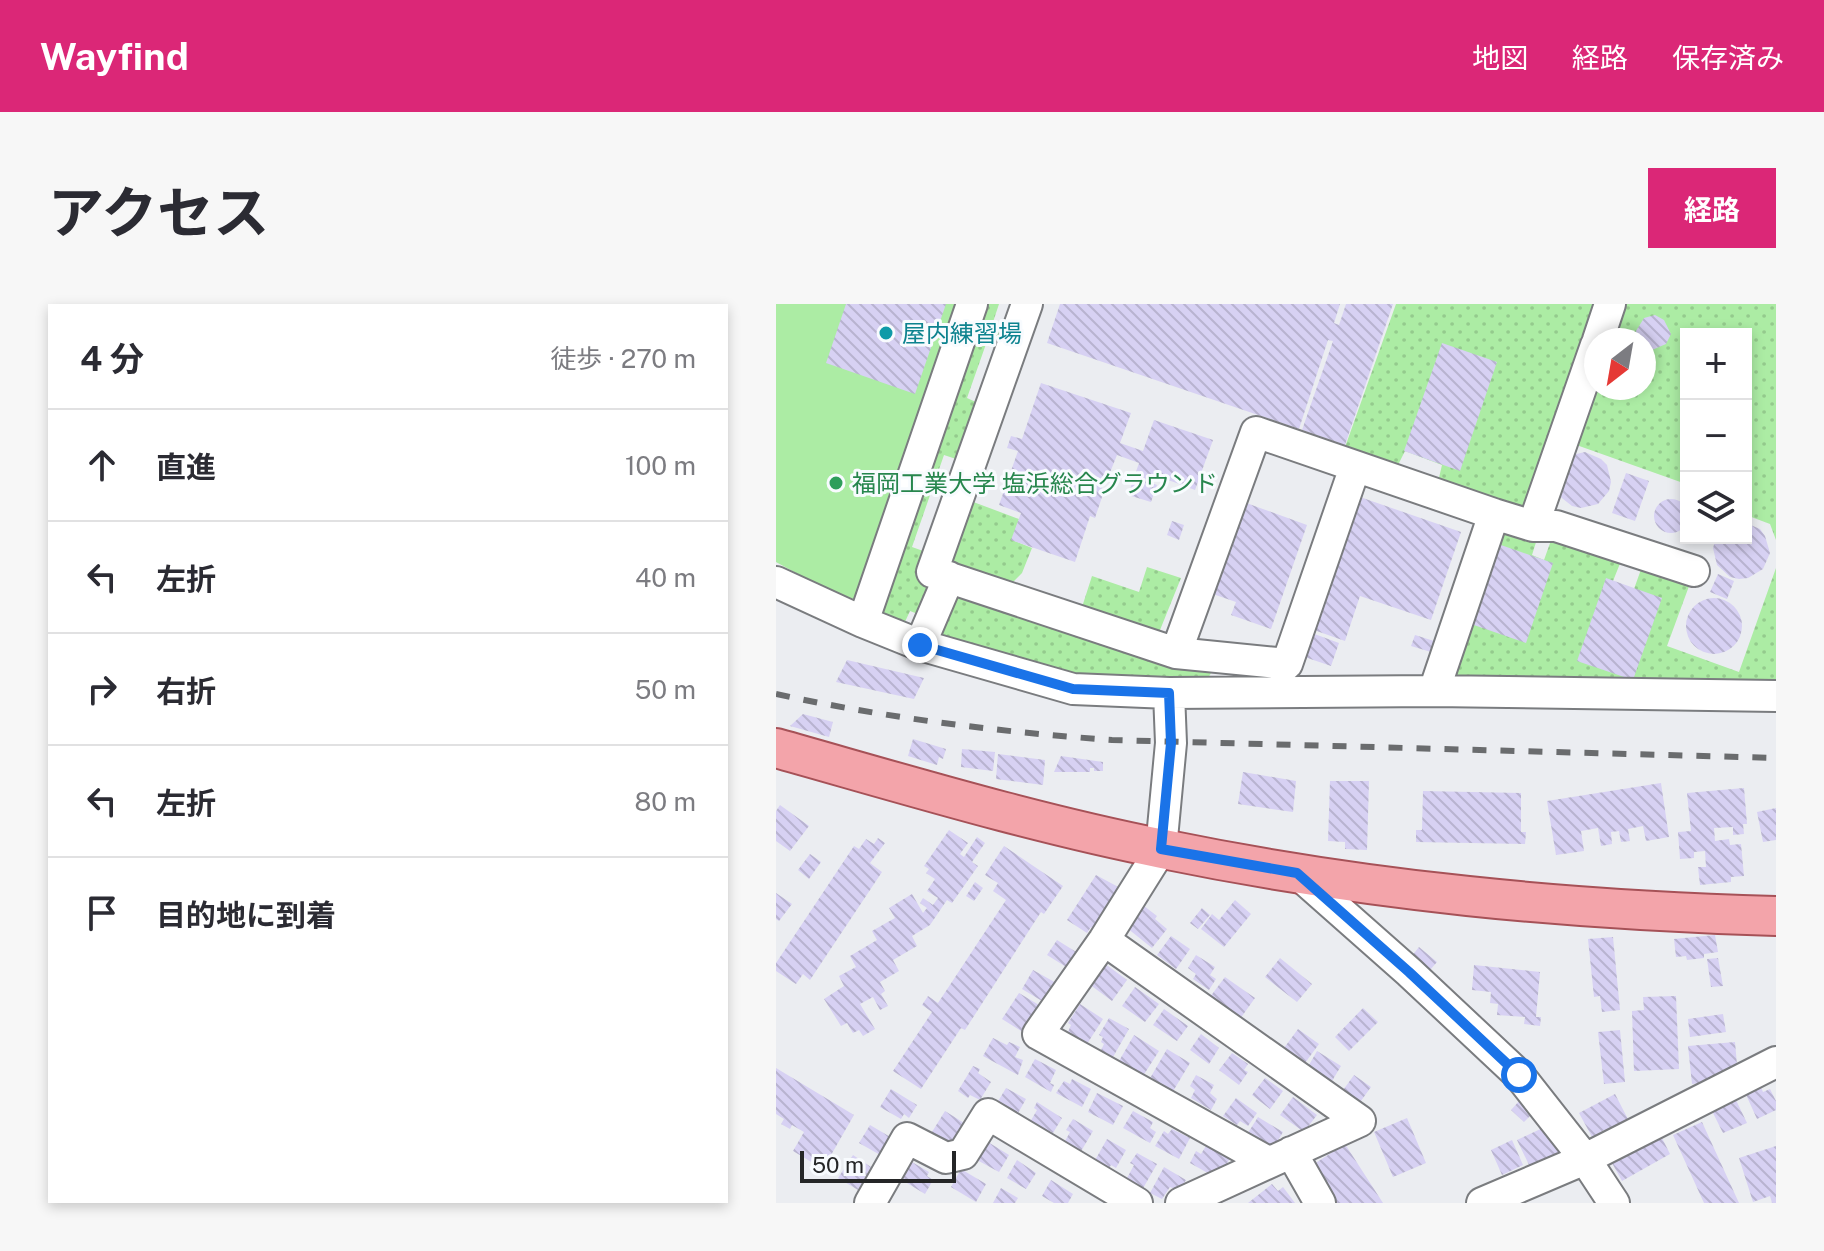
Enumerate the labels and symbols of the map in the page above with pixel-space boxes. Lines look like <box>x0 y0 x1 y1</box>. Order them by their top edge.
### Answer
place label: 屋内練習場 <box>902 319 1022 347</box>
marker: 屋内練習場 <box>877 324 895 342</box>
north arrow <box>1584 328 1656 400</box>
place label: 福岡工業大学 塩浜総合グラウンド <box>852 469 1218 497</box>
marker: 福岡工業大学 塩浜総合グラウンド <box>827 474 845 492</box>
route end <box>902 627 938 663</box>
route start <box>1501 1057 1537 1093</box>
scale bar <box>800 1147 956 1183</box>

